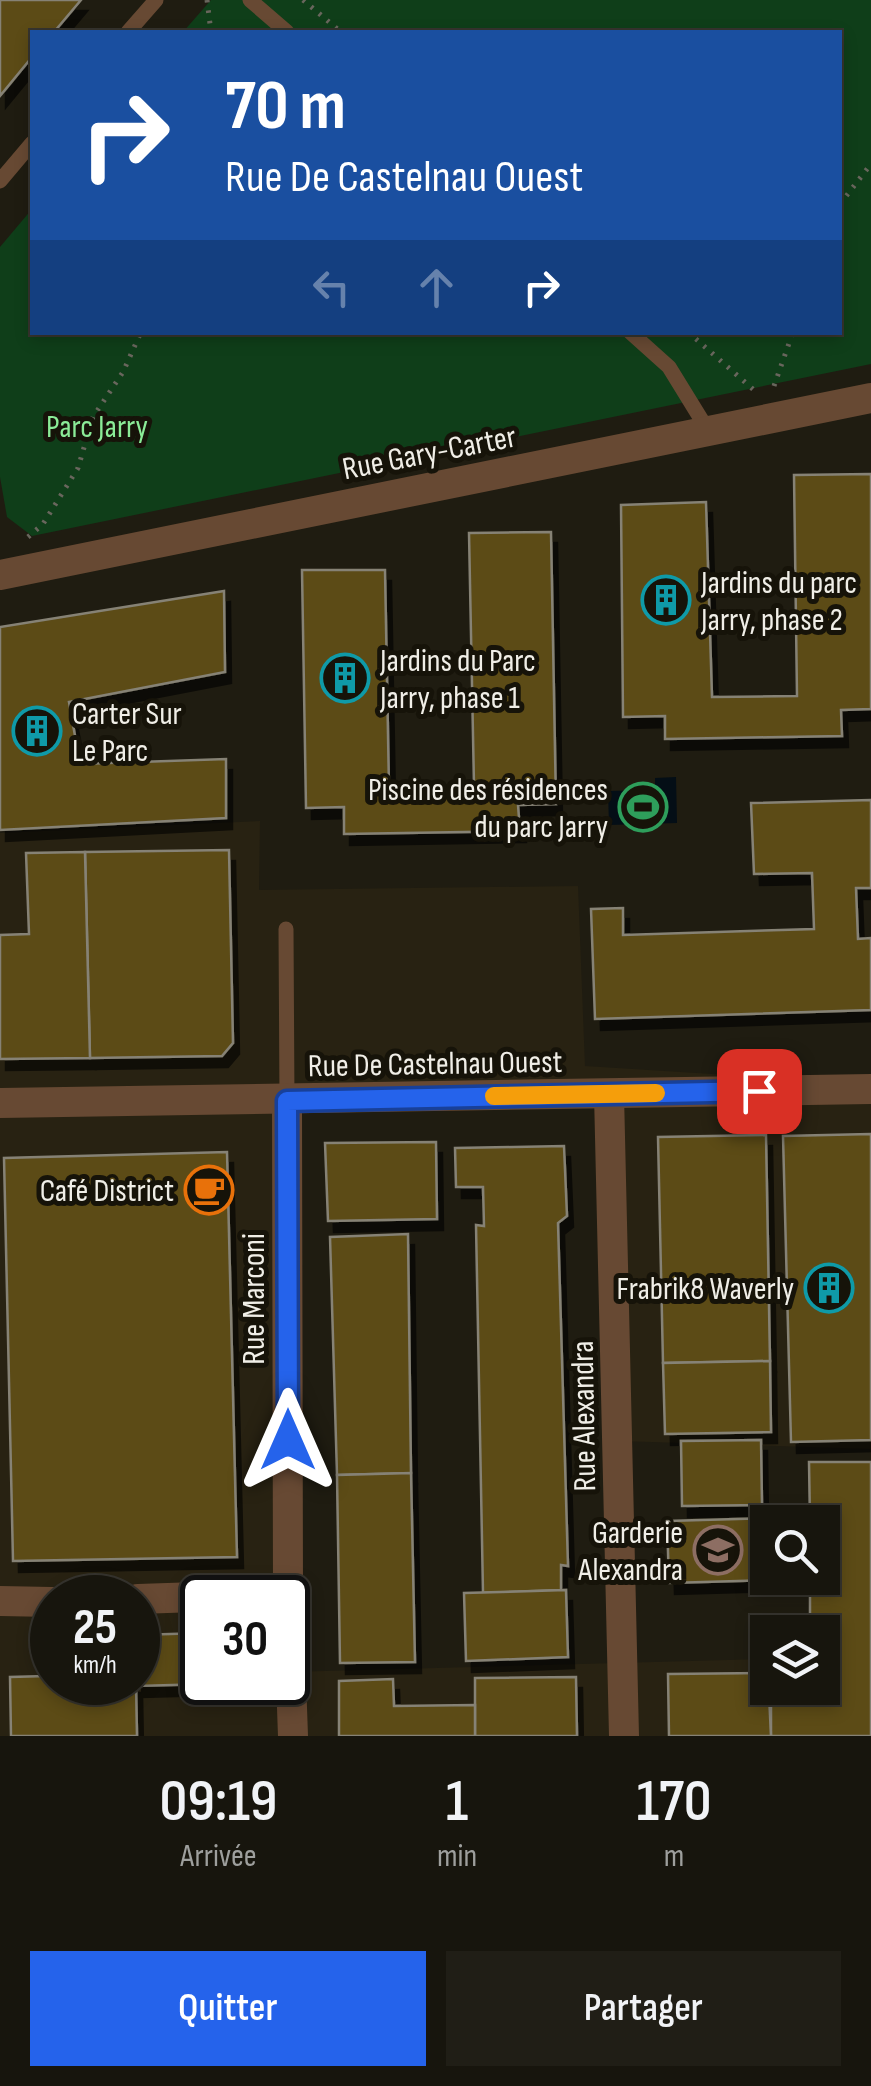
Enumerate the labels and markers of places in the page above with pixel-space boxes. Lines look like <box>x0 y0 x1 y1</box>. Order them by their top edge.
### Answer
place label: Jardins du parc Jarry, phase 2 <box>700 564 857 640</box>
building icon: Jardins du parc Jarry, phase 2 <box>640 574 692 626</box>
place label: Jardins du Parc Jarry, phase 1 <box>379 642 536 718</box>
building icon: Jardins du Parc Jarry, phase 1 <box>319 652 371 704</box>
place label: Carter Sur Le Parc <box>72 695 182 771</box>
building icon: Carter Sur Le Parc <box>11 705 63 757</box>
place label: Piscine des résidences du parc Jarry <box>368 771 608 847</box>
sports icon: Piscine des résidences du parc Jarry <box>617 781 669 833</box>
pin <box>717 1049 802 1134</box>
cafe icon: Café District <box>183 1164 235 1216</box>
place label: Café District <box>40 1172 174 1211</box>
building icon: Frabrik8 Waverly <box>803 1262 855 1314</box>
place label: Frabrik8 Waverly <box>617 1270 794 1309</box>
place label: Garderie Alexandra <box>577 1514 683 1590</box>
school or university icon: Garderie Alexandra <box>692 1524 744 1576</box>

